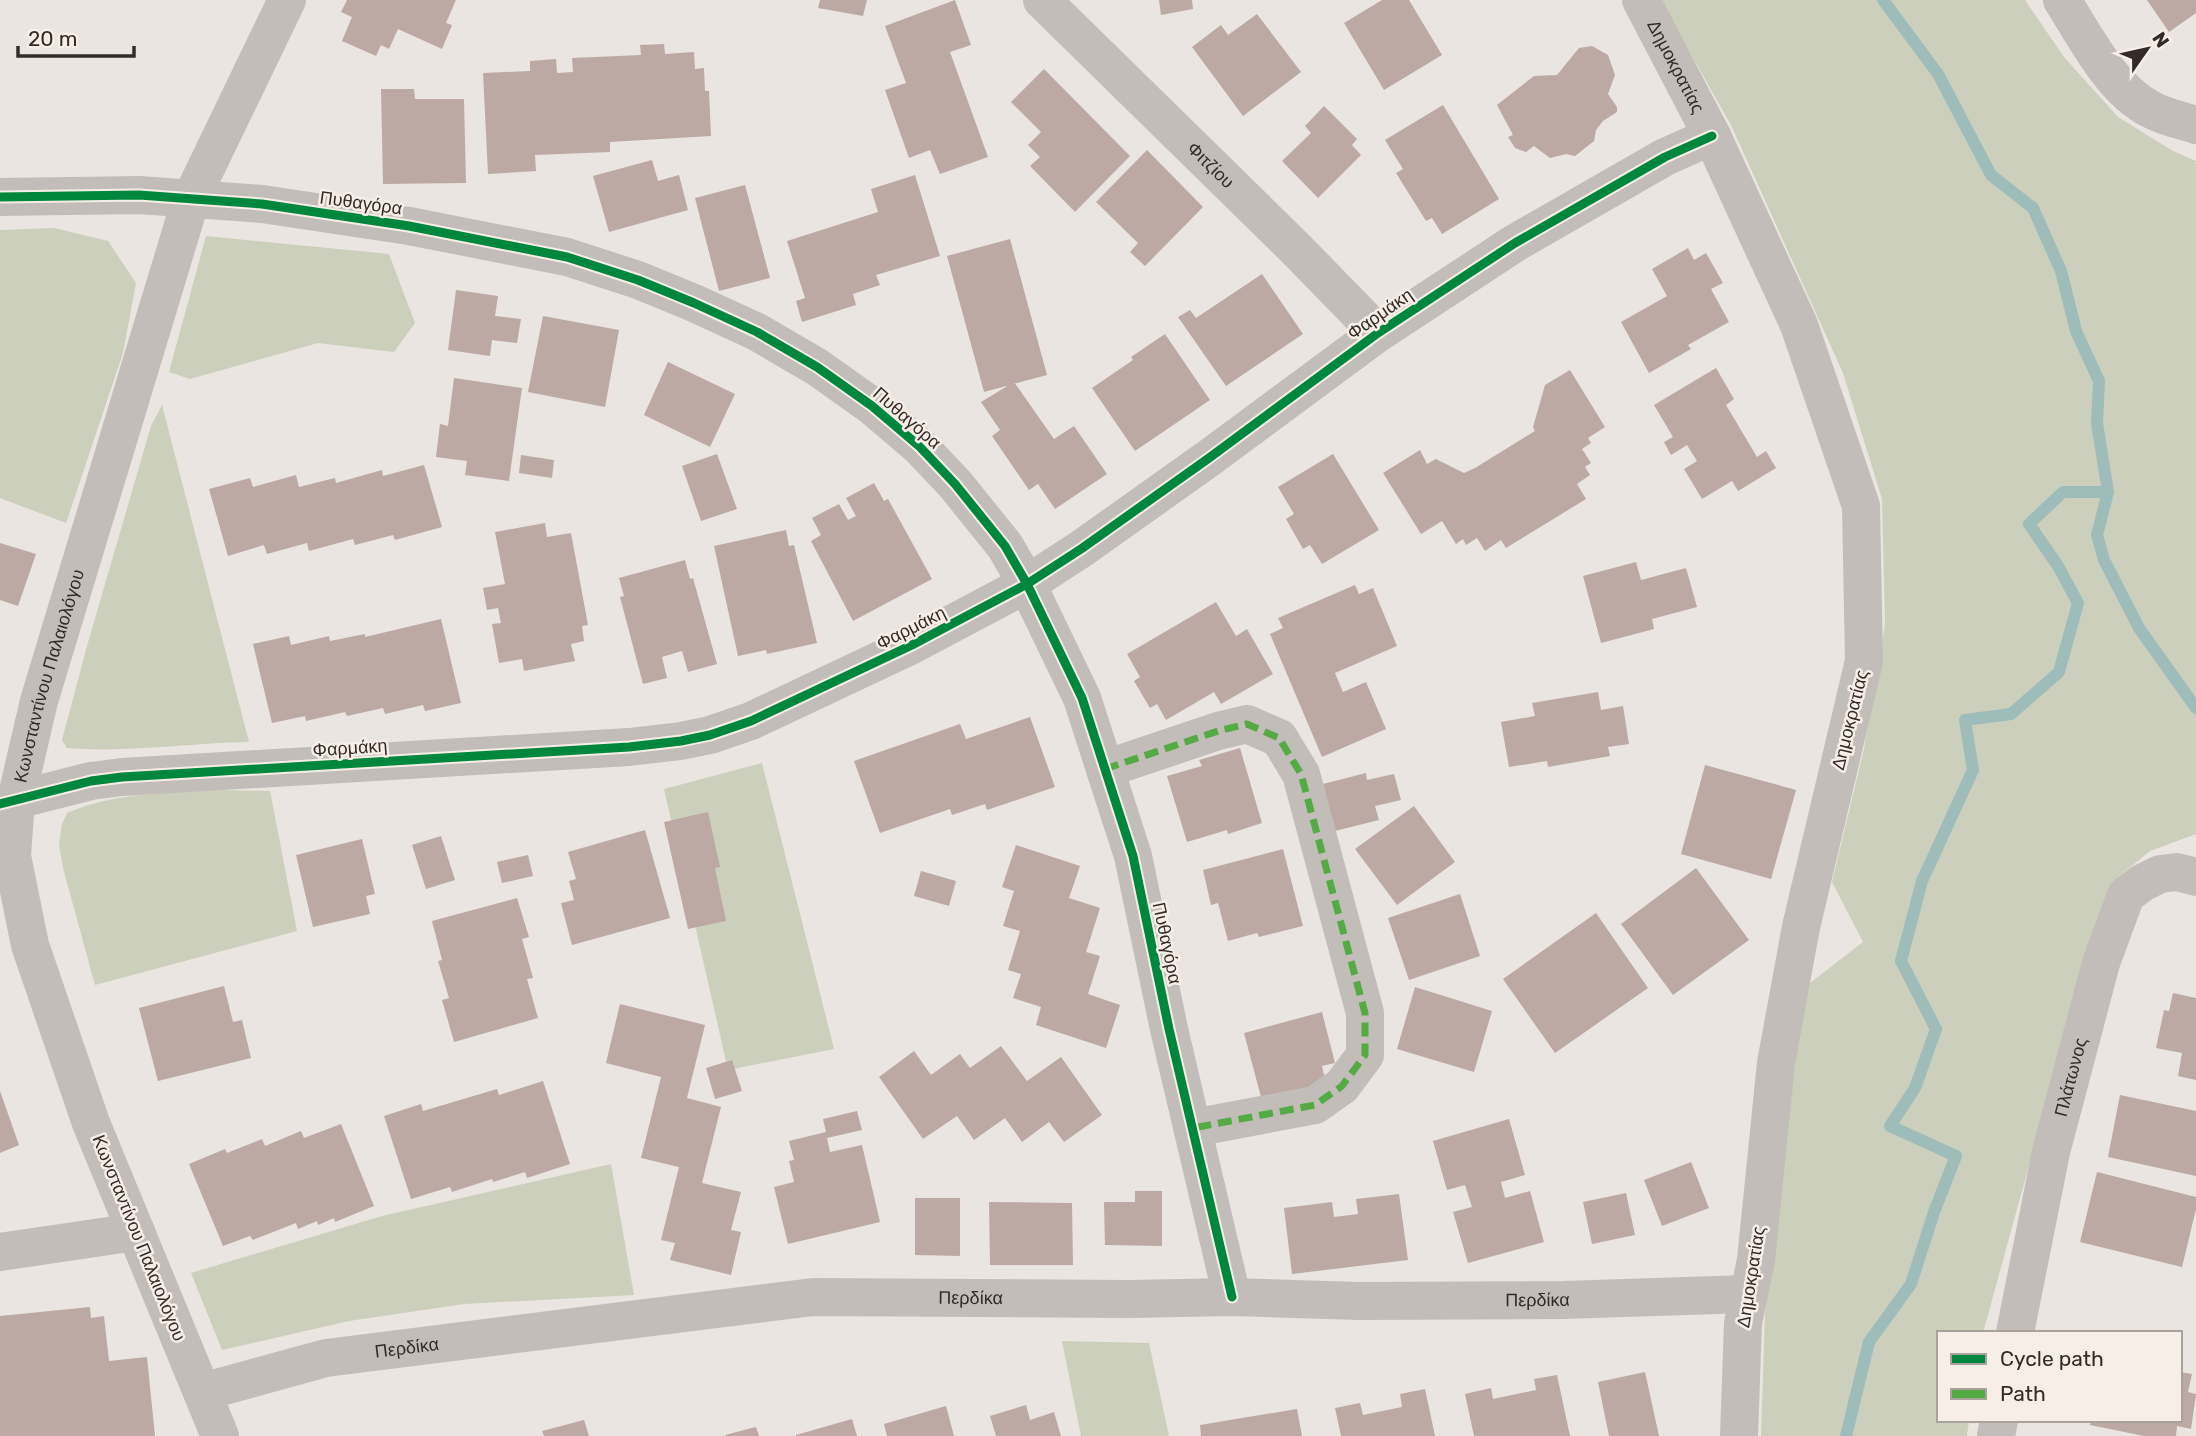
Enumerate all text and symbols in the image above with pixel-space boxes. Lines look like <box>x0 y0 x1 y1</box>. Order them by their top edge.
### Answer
scale bar <box>18 14 133 58</box>
north arrow <box>2112 14 2182 84</box>
street label: Δημοκρατίας <box>1642 16 1709 117</box>
text: 20 m <box>28 26 77 51</box>
text: N <box>2147 28 2174 52</box>
street label: Φιτζίου <box>1182 137 1239 193</box>
street label: Πυθαγόρα <box>318 186 404 220</box>
street label: Φαρμάκη <box>1343 284 1417 344</box>
street label: Πυθαγόρα <box>868 382 946 454</box>
street label: Κωνσταντίνου Παλαιολόγου <box>9 567 89 785</box>
street label: Φαρμάκη <box>873 601 949 655</box>
street label: Δημοκρατίας <box>1827 667 1873 772</box>
street label: Φαρμάκη <box>312 734 388 762</box>
street label: Πυθαγόρα <box>1148 900 1186 986</box>
street label: Πλάτωνος <box>2050 1035 2092 1119</box>
street label: Κωνσταντίνου Παλαιολόγου <box>88 1132 190 1344</box>
street label: Δημοκρατίας <box>1732 1224 1770 1329</box>
street label: Περδίκα <box>938 1287 1003 1309</box>
street label: Περδίκα <box>1505 1289 1570 1311</box>
legend <box>1937 1331 2182 1422</box>
street label: Περδίκα <box>373 1333 440 1363</box>
text: Cycle path <box>2000 1346 2104 1371</box>
text: Path <box>2000 1381 2046 1406</box>

